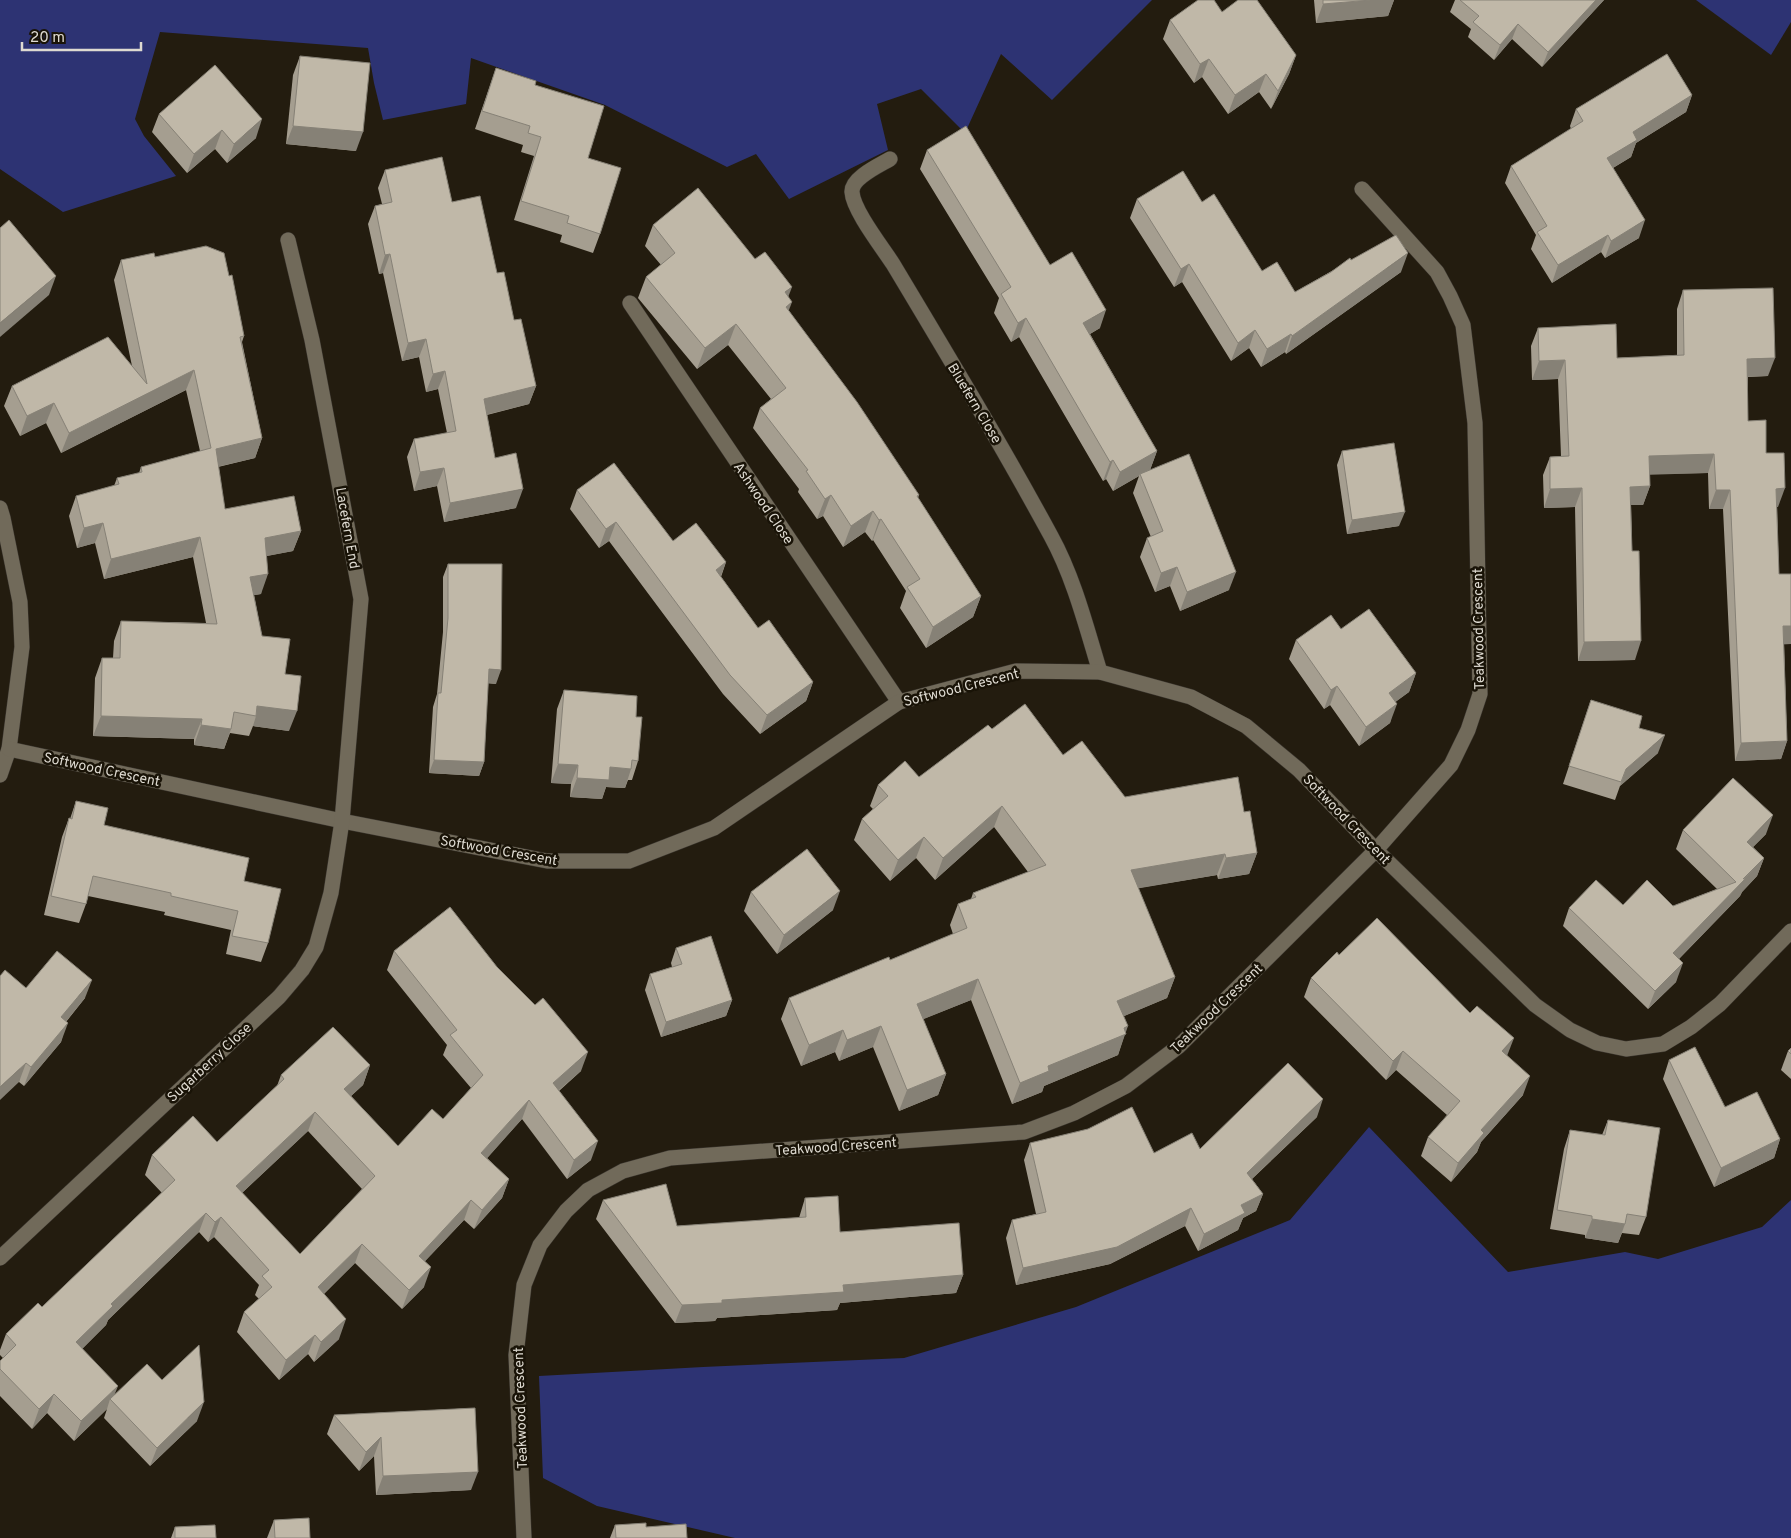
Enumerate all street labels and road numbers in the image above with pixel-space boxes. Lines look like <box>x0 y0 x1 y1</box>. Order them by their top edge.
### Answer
street label: Bluefern Close <box>943 360 1004 447</box>
street label: Ashwood Close <box>729 460 796 548</box>
street label: Lacefern End <box>331 486 362 570</box>
street label: Teakwood Crescent <box>1470 568 1489 690</box>
street label: Softwood Crescent <box>902 666 1021 711</box>
street label: Softwood Crescent <box>42 750 161 791</box>
street label: Softwood Crescent <box>1299 772 1393 869</box>
street label: Softwood Crescent <box>439 833 559 870</box>
street label: Teakwood Crescent <box>1167 961 1267 1057</box>
street label: Sugarberry Close <box>164 1020 256 1106</box>
street label: Teakwood Crescent <box>775 1135 897 1160</box>
street label: Teakwood Crescent <box>511 1347 532 1469</box>

